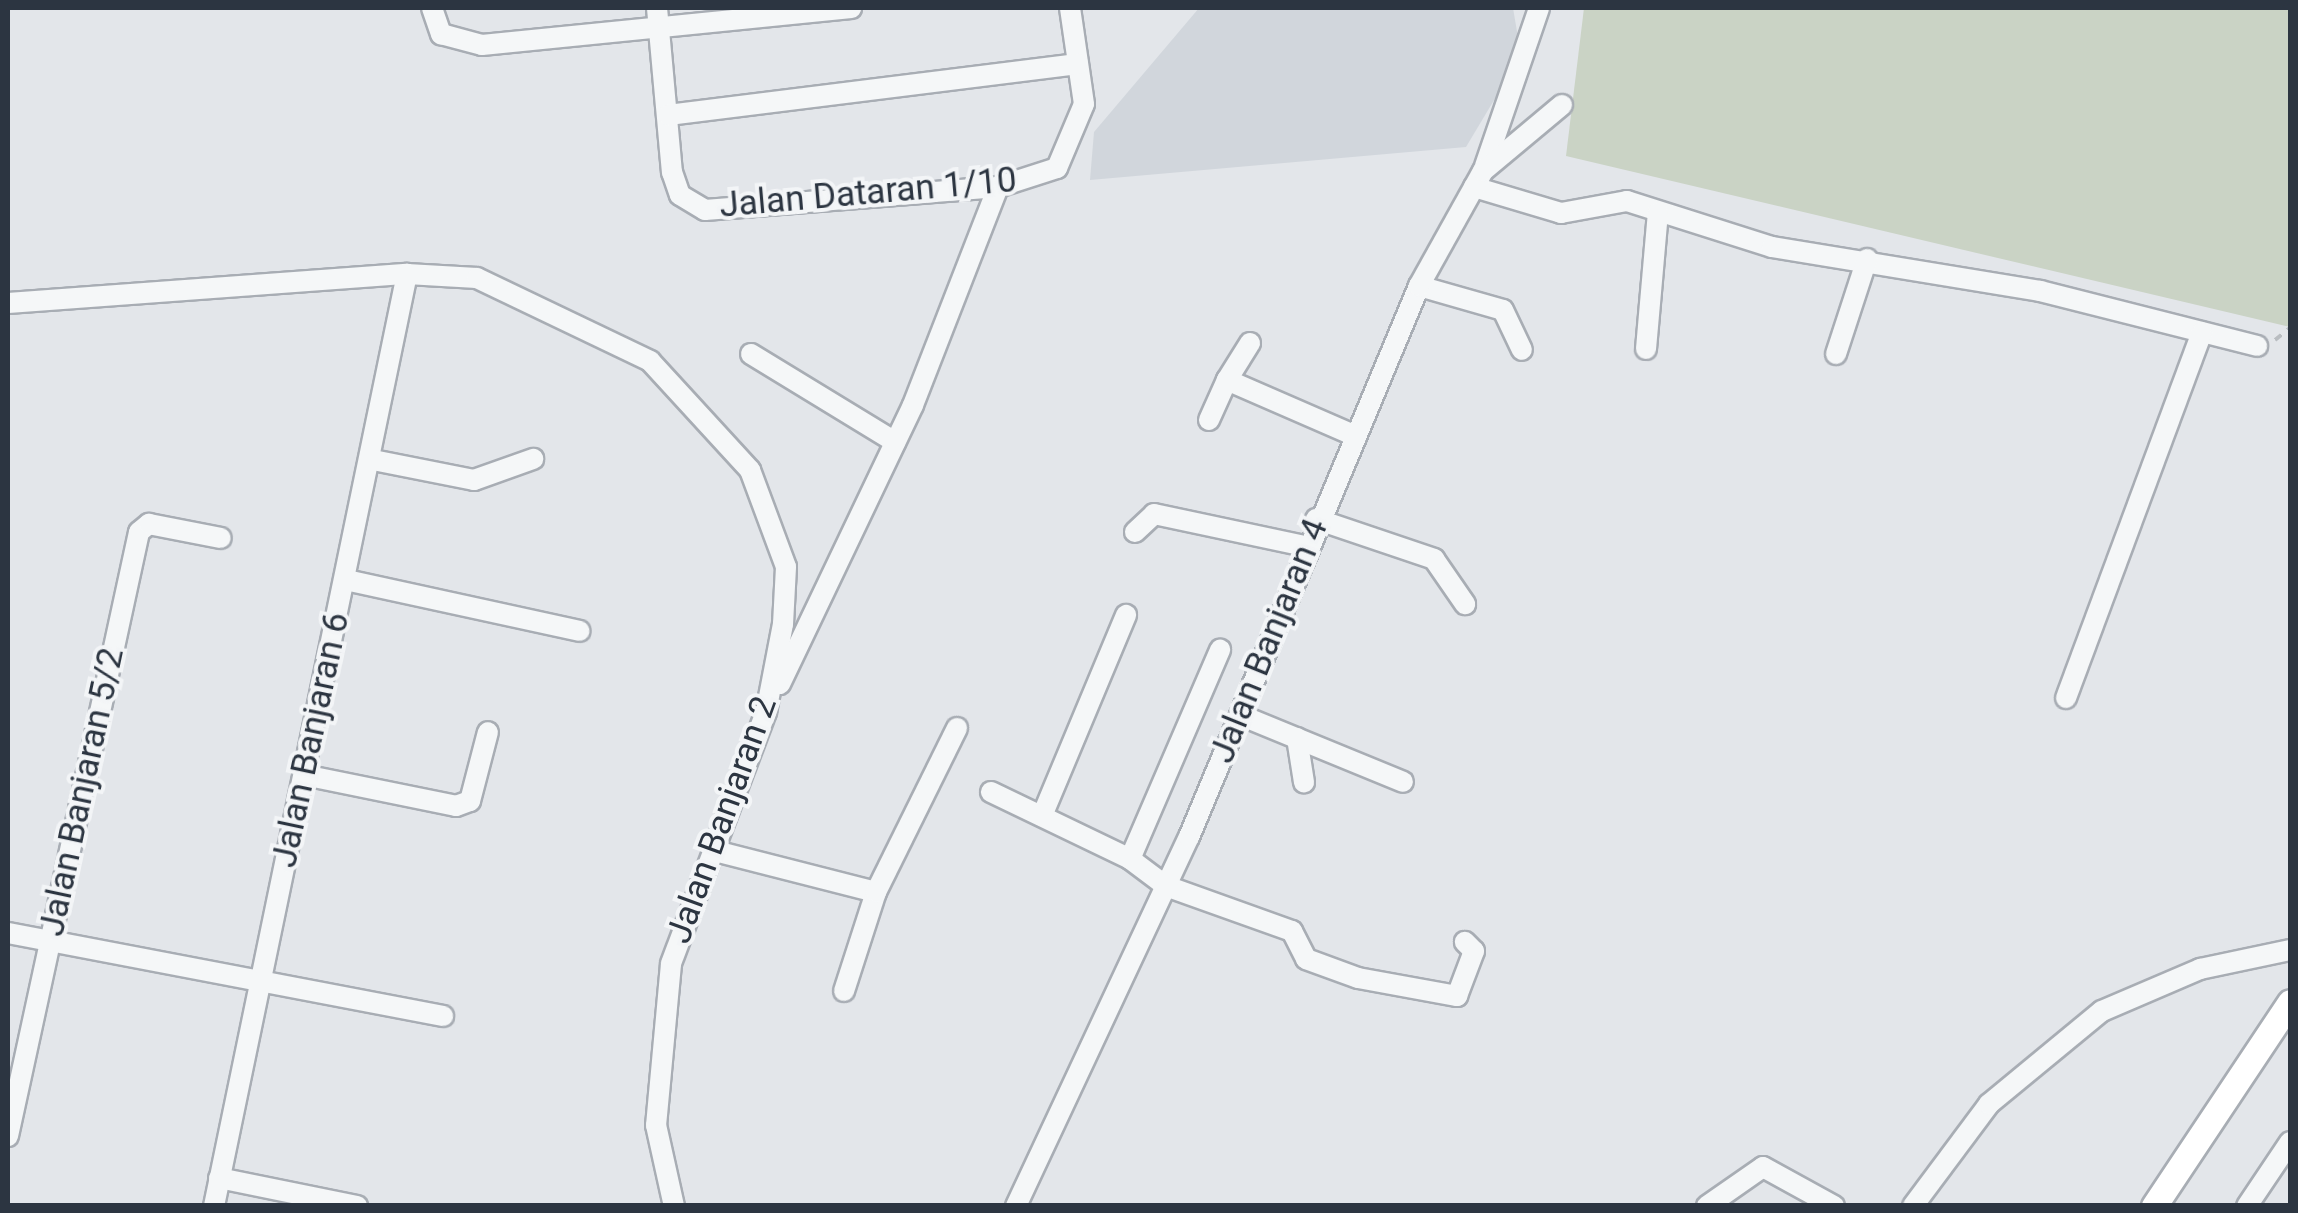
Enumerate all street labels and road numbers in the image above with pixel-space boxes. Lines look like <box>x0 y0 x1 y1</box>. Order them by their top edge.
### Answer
street label: Jalan Dataran 1/10 <box>718 159 1018 227</box>
street label: Jalan Banjaran 4 <box>1201 513 1337 769</box>
street label: Jalan Banjaran 6 <box>263 609 359 871</box>
street label: Jalan Banjaran 5/2 <box>31 644 133 940</box>
street label: Jalan Banjaran 2 <box>658 691 786 949</box>

